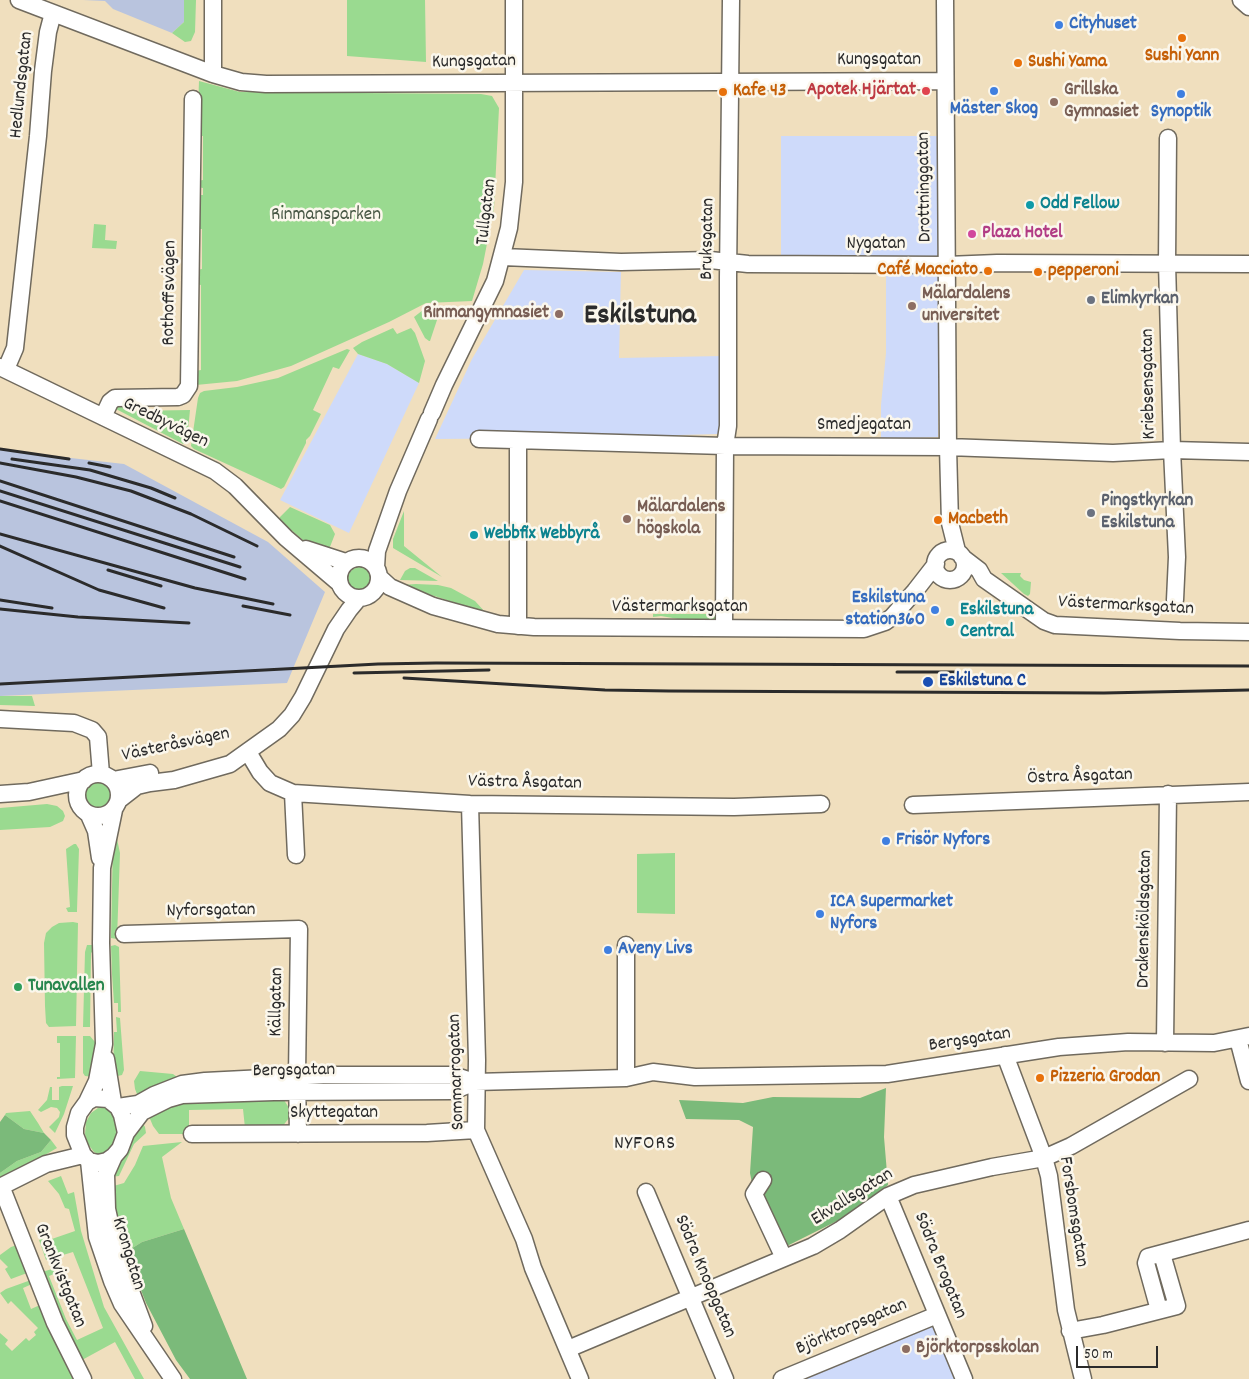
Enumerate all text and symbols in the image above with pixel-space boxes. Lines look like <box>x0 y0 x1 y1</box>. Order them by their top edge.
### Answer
place label: Cityhuset <box>1069 14 1137 36</box>
marker: Cityhuset <box>1053 19 1065 31</box>
street label: Hedlundsgatan <box>6 30 40 140</box>
marker: Sushi Yann <box>1176 32 1188 44</box>
place label: Sushi Yann <box>1145 46 1219 68</box>
street label: Kungsgatan <box>837 50 921 72</box>
street label: Kungsgatan <box>432 51 516 75</box>
place label: Sushi Yama <box>1028 52 1107 74</box>
marker: Sushi Yama <box>1012 57 1024 69</box>
place label: Apotek Hjärtat <box>807 80 916 102</box>
place label: Grillska Gymnasiet <box>1064 80 1139 124</box>
place label: Kafe 43 <box>733 81 786 103</box>
marker: Apotek Hjärtat <box>920 85 932 97</box>
marker: Mäster Skog <box>988 85 1000 97</box>
marker: Kafe 43 <box>717 86 729 98</box>
marker: Synoptik <box>1175 88 1187 100</box>
marker: Grillska Gymnasiet <box>1048 96 1060 108</box>
place label: Mäster Skog <box>950 99 1038 121</box>
place label: Synoptik <box>1151 102 1211 124</box>
street label: Drottninggatan <box>914 132 938 242</box>
street label: Tullgatan <box>473 177 503 247</box>
place label: Odd Fellow <box>1040 194 1120 216</box>
street label: Bruksgatan <box>697 198 721 280</box>
marker: Odd Fellow <box>1024 199 1036 211</box>
park label: Rinmansparken <box>271 205 381 227</box>
place label: Plaza Hotel <box>982 223 1063 245</box>
marker: Plaza Hotel <box>966 228 978 240</box>
street label: Nygatan <box>846 234 906 256</box>
street label: Rothoffsvägen <box>159 240 183 346</box>
place label: Café Macciato <box>877 260 978 282</box>
place label: pepperoni <box>1048 261 1119 283</box>
marker: Café Macciato <box>982 265 994 277</box>
marker: pepperoni <box>1032 266 1044 278</box>
place label: Mälardalens universitet <box>922 284 1011 328</box>
place label: Elimkyrkan <box>1101 289 1179 311</box>
marker: Elimkyrkan <box>1085 294 1097 306</box>
marker: Mälardalens universitet <box>906 300 918 312</box>
district label: Eskilstuna <box>584 301 696 335</box>
place label: Rinmangymnasiet <box>423 303 549 325</box>
marker: Rinmangymnasiet <box>553 308 565 320</box>
street label: Kriebsensgatan <box>1138 328 1162 440</box>
street label: Gredbyvägen <box>118 393 212 455</box>
street label: Smedjegatan <box>817 415 911 437</box>
place label: Pingstkyrkan Eskilstuna <box>1101 491 1193 535</box>
place label: Mälardalens högskola <box>637 497 726 541</box>
marker: Pingstkyrkan Eskilstuna <box>1085 507 1097 519</box>
place label: Macbeth <box>948 509 1008 531</box>
marker: Mälardalens högskola <box>621 513 633 525</box>
marker: Macbeth <box>932 514 944 526</box>
place label: Webbfix Webbyrå <box>484 524 600 546</box>
marker: Webbfix Webbyrå <box>468 529 480 541</box>
place label: Eskilstuna station360 <box>845 588 925 632</box>
street label: Västermarksgatan <box>1058 592 1194 622</box>
street label: Västermarksgatan <box>612 597 748 619</box>
place label: Eskilstuna Central <box>960 600 1033 644</box>
marker: Eskilstuna station360 <box>929 604 941 616</box>
marker: Eskilstuna Central <box>944 616 956 628</box>
place label: Eskilstuna C <box>939 671 1026 693</box>
marker: Eskilstuna C <box>921 675 935 689</box>
street label: Västeråsvägen <box>120 723 232 769</box>
street label: Östra Åsgatan <box>1027 765 1133 791</box>
street label: Västra Åsgatan <box>468 772 582 796</box>
place label: Frisör Nyfors <box>896 830 990 852</box>
marker: Frisör Nyfors <box>880 835 892 847</box>
street label: Drakensköldsgatan <box>1133 850 1159 988</box>
place label: ICA Supermarket Nyfors <box>830 892 953 936</box>
street label: Nyforsgatan <box>166 900 256 924</box>
marker: ICA Supermarket Nyfors <box>814 908 826 920</box>
place label: Aveny Livs <box>618 939 693 961</box>
marker: Aveny Livs <box>602 944 614 956</box>
street label: Källgatan <box>266 967 290 1037</box>
place label: Tunavallen <box>28 976 104 998</box>
marker: Tunavallen <box>12 981 24 993</box>
street label: Sommarrogatan <box>445 1013 471 1131</box>
street label: Bergsgatan <box>927 1023 1013 1059</box>
street label: Bergsgatan <box>252 1060 336 1084</box>
place label: Pizzeria Grodan <box>1050 1067 1160 1089</box>
marker: Pizzeria Grodan <box>1034 1072 1046 1084</box>
street label: Skyttegatan <box>290 1103 378 1125</box>
district label: NYFORS <box>613 1133 677 1157</box>
street label: Forsbomsgatan <box>1052 1155 1092 1269</box>
street label: Ekvallsgatan <box>808 1164 898 1232</box>
street label: Södra Brogatan <box>907 1210 971 1322</box>
street label: Södra Knoopgatan <box>668 1212 740 1342</box>
street label: Krongatan <box>105 1215 149 1293</box>
street label: Grankvistgatan <box>28 1221 90 1331</box>
street label: Björktorpsgatan <box>793 1294 911 1362</box>
scale bar <box>1079 1336 1162 1368</box>
place label: Björktorpsskolan <box>916 1338 1039 1360</box>
marker: Björktorpsskolan <box>900 1343 912 1355</box>
text: 50 m <box>1084 1344 1113 1366</box>

